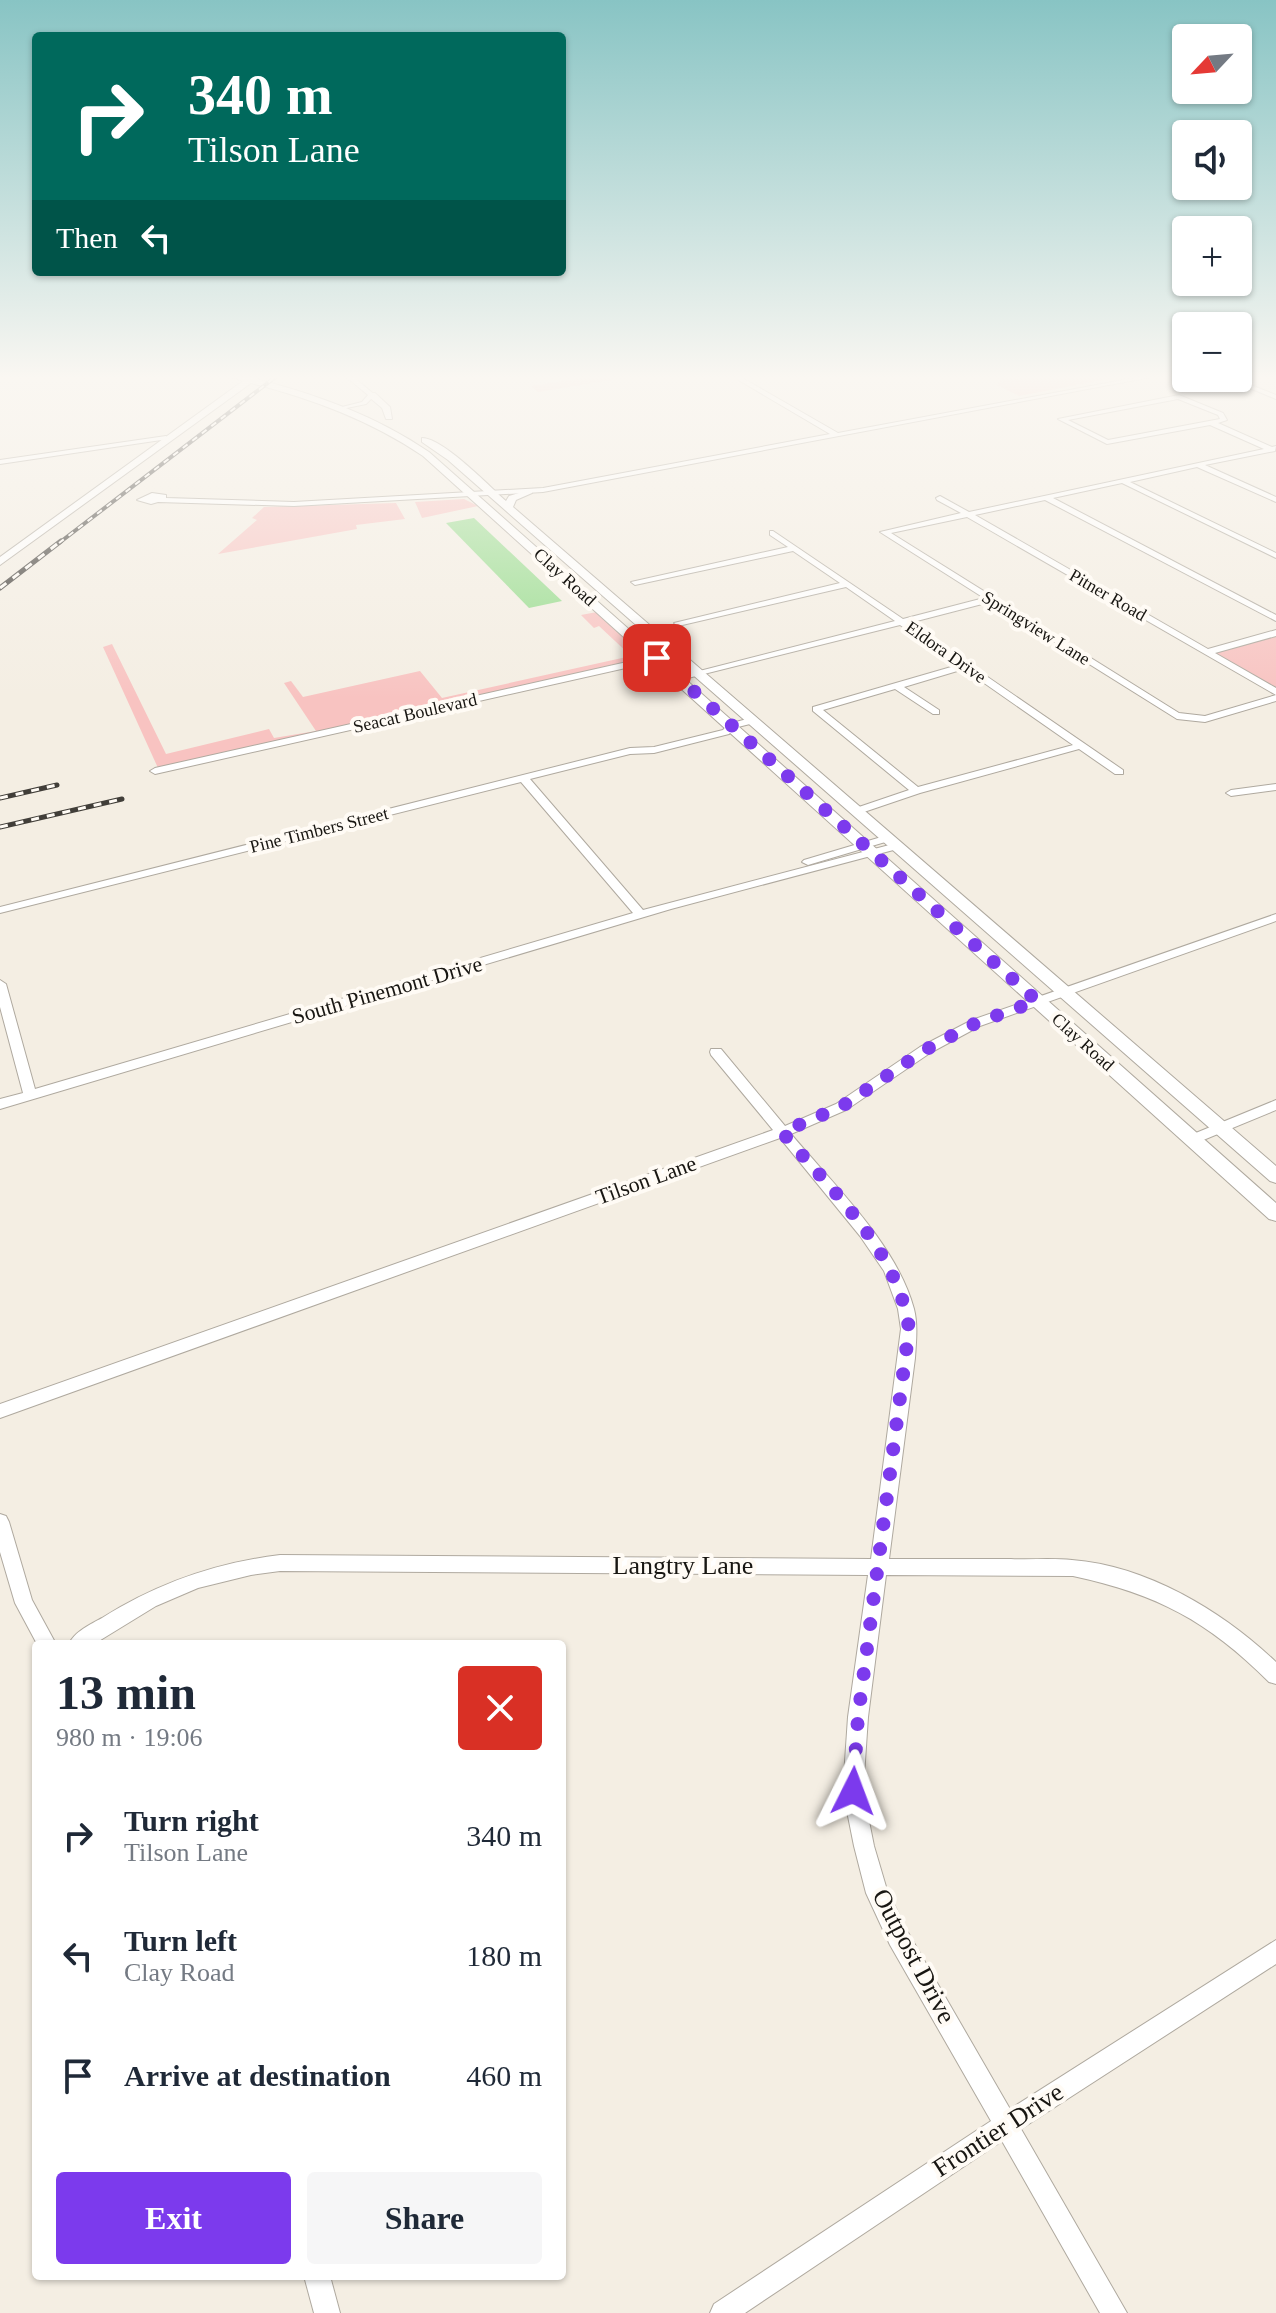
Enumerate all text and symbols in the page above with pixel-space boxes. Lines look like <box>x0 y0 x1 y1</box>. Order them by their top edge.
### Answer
north arrow <box>1172 24 1252 104</box>
map controls <box>1172 24 1252 392</box>
icon: right <box>56 64 160 168</box>
text: 340 m <box>188 64 333 126</box>
button: sound <box>1172 120 1252 200</box>
text: Tilson Lane <box>188 130 360 170</box>
icon: left <box>134 216 178 260</box>
button: + <box>1172 216 1252 296</box>
text: Then <box>56 221 118 254</box>
button: − <box>1172 312 1252 392</box>
street label: Clay Road <box>530 544 600 610</box>
street label: Pitner Road <box>1066 565 1150 625</box>
street label: Springview Lane <box>978 587 1094 669</box>
street label: Eldora Drive <box>902 617 990 687</box>
pin <box>623 624 691 692</box>
icon: arrive <box>635 636 679 680</box>
street label: Seacat Boulevard <box>351 689 479 737</box>
street label: Pine Timbers Street <box>248 803 390 857</box>
street label: South Pinemont Drive <box>289 951 485 1029</box>
street label: Clay Road <box>1048 1009 1118 1075</box>
street label: Tilson Lane <box>592 1150 700 1210</box>
street label: Langtry Lane <box>613 1551 753 1580</box>
text: 13 min <box>56 1666 196 1719</box>
button: close <box>458 1666 542 1750</box>
text: 980 m · 19:06 <box>56 1723 203 1752</box>
position arrow <box>811 1749 895 1833</box>
text: Turn right <box>124 1804 259 1837</box>
icon: right <box>56 1814 100 1858</box>
text: 340 m <box>466 1819 542 1852</box>
text: Tilson Lane <box>124 1838 248 1867</box>
street label: Outpost Drive <box>866 1884 962 2028</box>
text: Turn left <box>124 1924 237 1957</box>
icon: left <box>56 1934 100 1978</box>
text: 180 m <box>466 1939 542 1972</box>
text: Clay Road <box>124 1958 235 1987</box>
icon: arrive <box>56 2054 100 2098</box>
text: Arrive at destination <box>124 2059 391 2092</box>
text: 460 m <box>466 2059 542 2092</box>
street label: Frontier Drive <box>927 2077 1069 2183</box>
button: Exit <box>56 2172 291 2264</box>
button: Share <box>307 2172 542 2264</box>

